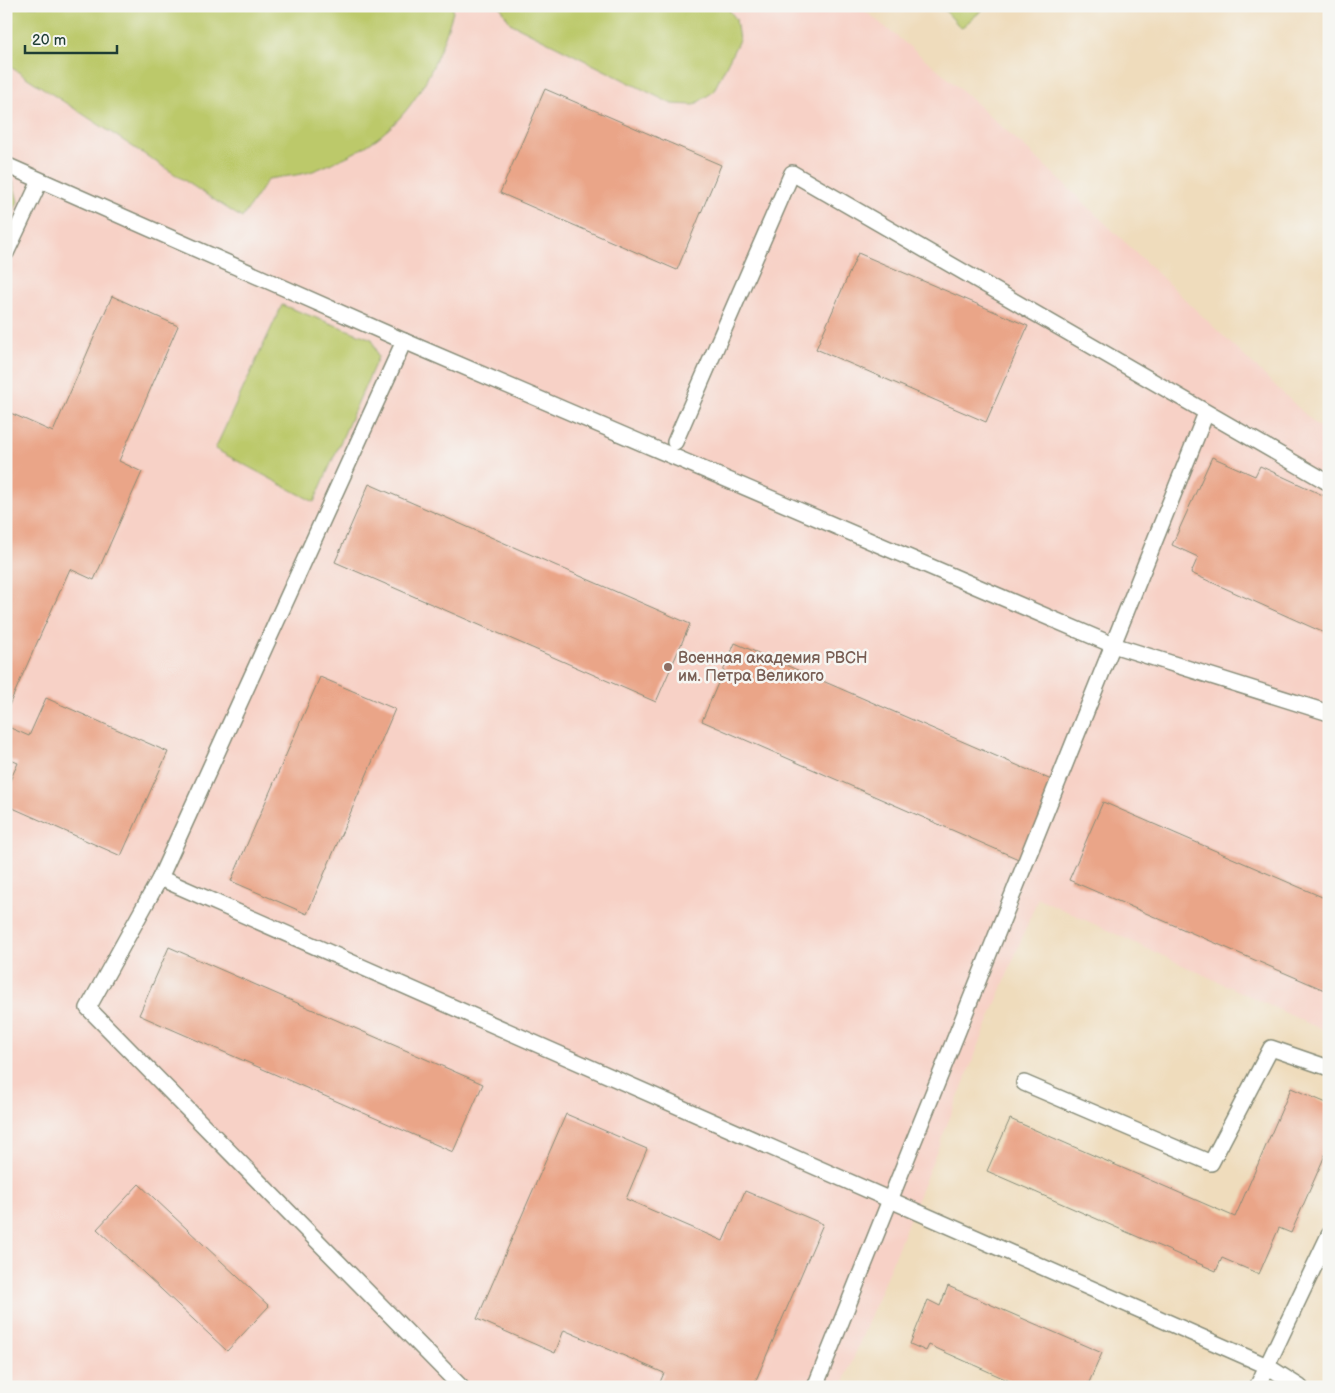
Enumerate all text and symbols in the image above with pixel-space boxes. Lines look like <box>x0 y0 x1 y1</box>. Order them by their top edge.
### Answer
scale bar <box>25 22 118 54</box>
text: 20 m <box>32 31 66 50</box>
place label: Военная академия РВСН им. Петра Великого <box>678 649 868 686</box>
marker: Военная академия РВСН им. Петра Великого <box>662 661 674 673</box>

